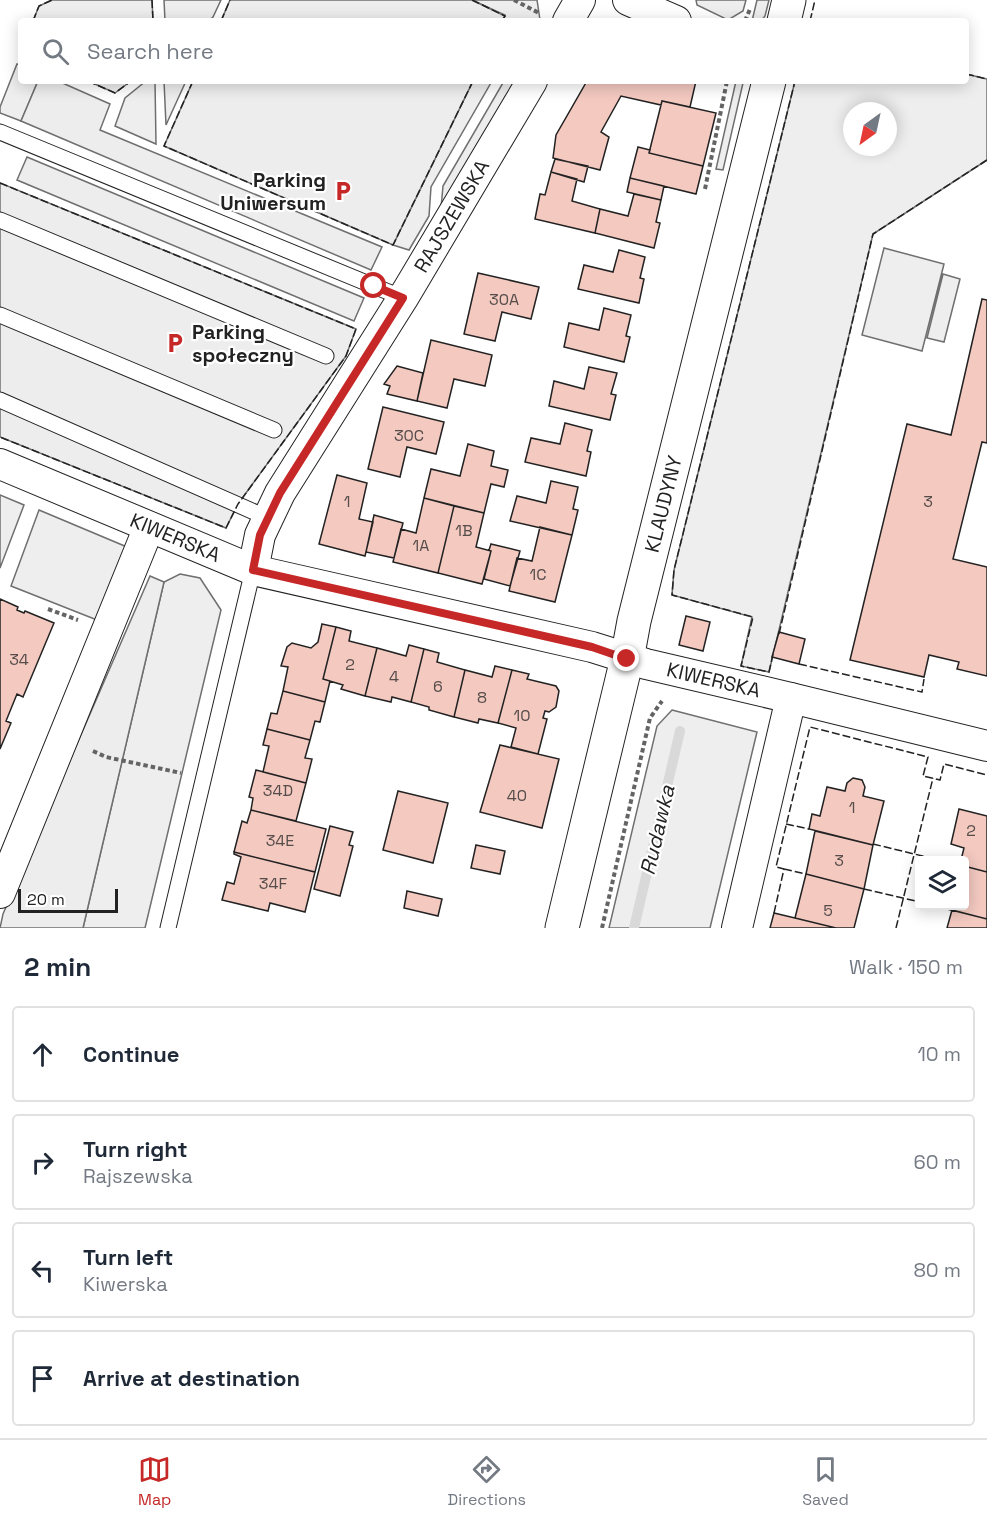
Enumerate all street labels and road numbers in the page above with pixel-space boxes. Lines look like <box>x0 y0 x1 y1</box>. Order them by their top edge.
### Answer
street label: RAJSZEWSKA <box>408 155 495 277</box>
street label: KLAUDYNY <box>639 453 688 555</box>
street label: KIWERSKA <box>126 507 225 568</box>
street label: KIWERSKA <box>664 656 763 704</box>

